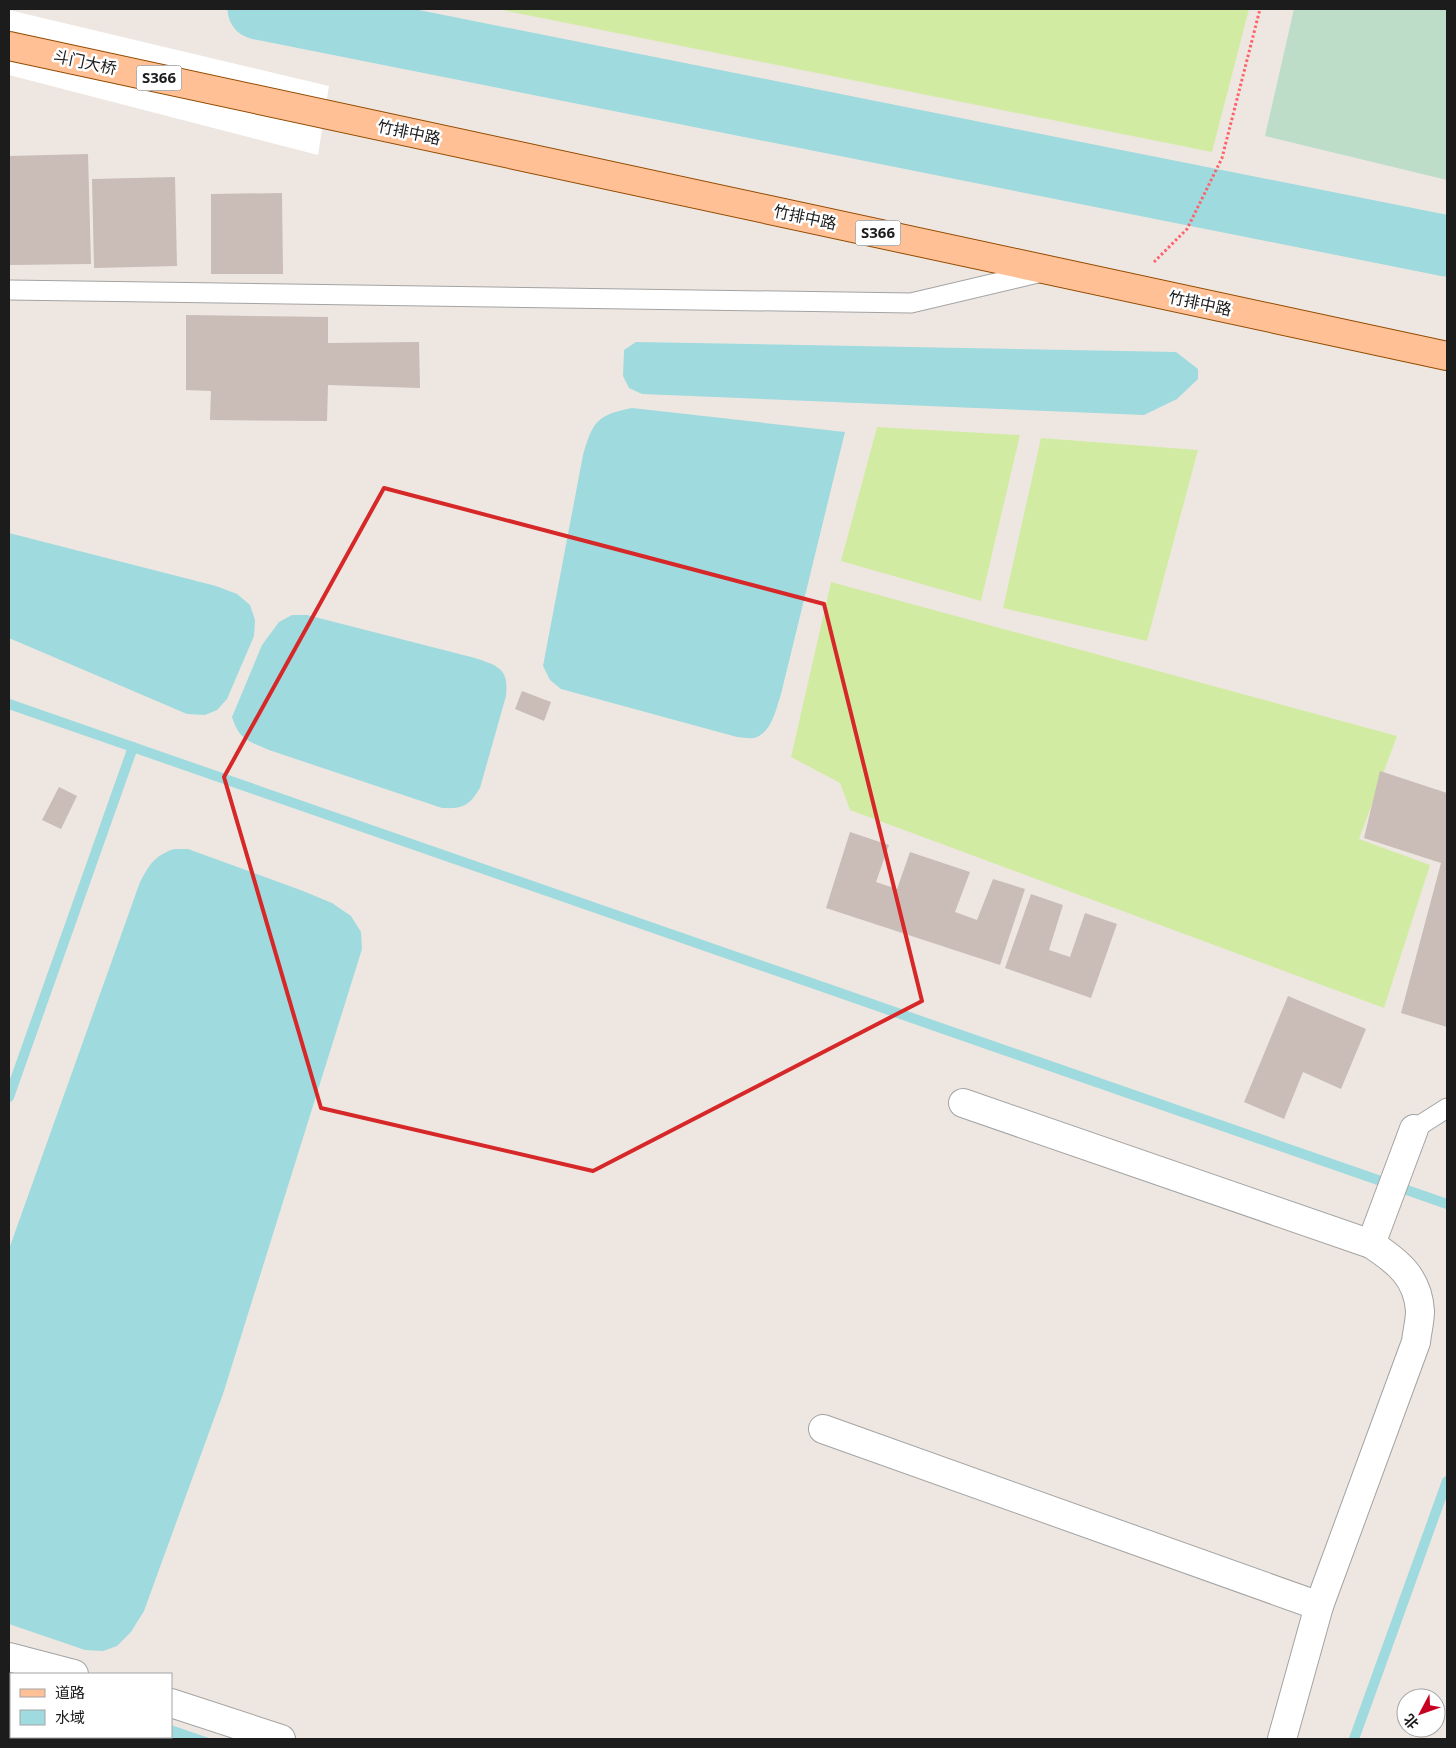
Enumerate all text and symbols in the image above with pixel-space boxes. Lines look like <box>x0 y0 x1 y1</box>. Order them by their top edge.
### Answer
street label: 斗门大桥 <box>51 45 119 79</box>
road number: S366 <box>136 66 182 90</box>
street label: 竹排中路 <box>375 115 443 149</box>
street label: 竹排中路 <box>771 200 839 234</box>
road number: S366 <box>856 220 900 246</box>
street label: 竹排中路 <box>1166 286 1234 320</box>
legend <box>10 1673 172 1738</box>
text: 道路 <box>55 1682 85 1702</box>
north arrow <box>1396 1688 1446 1738</box>
text: 水域 <box>55 1707 85 1727</box>
text: 北 <box>1399 1710 1423 1733</box>

